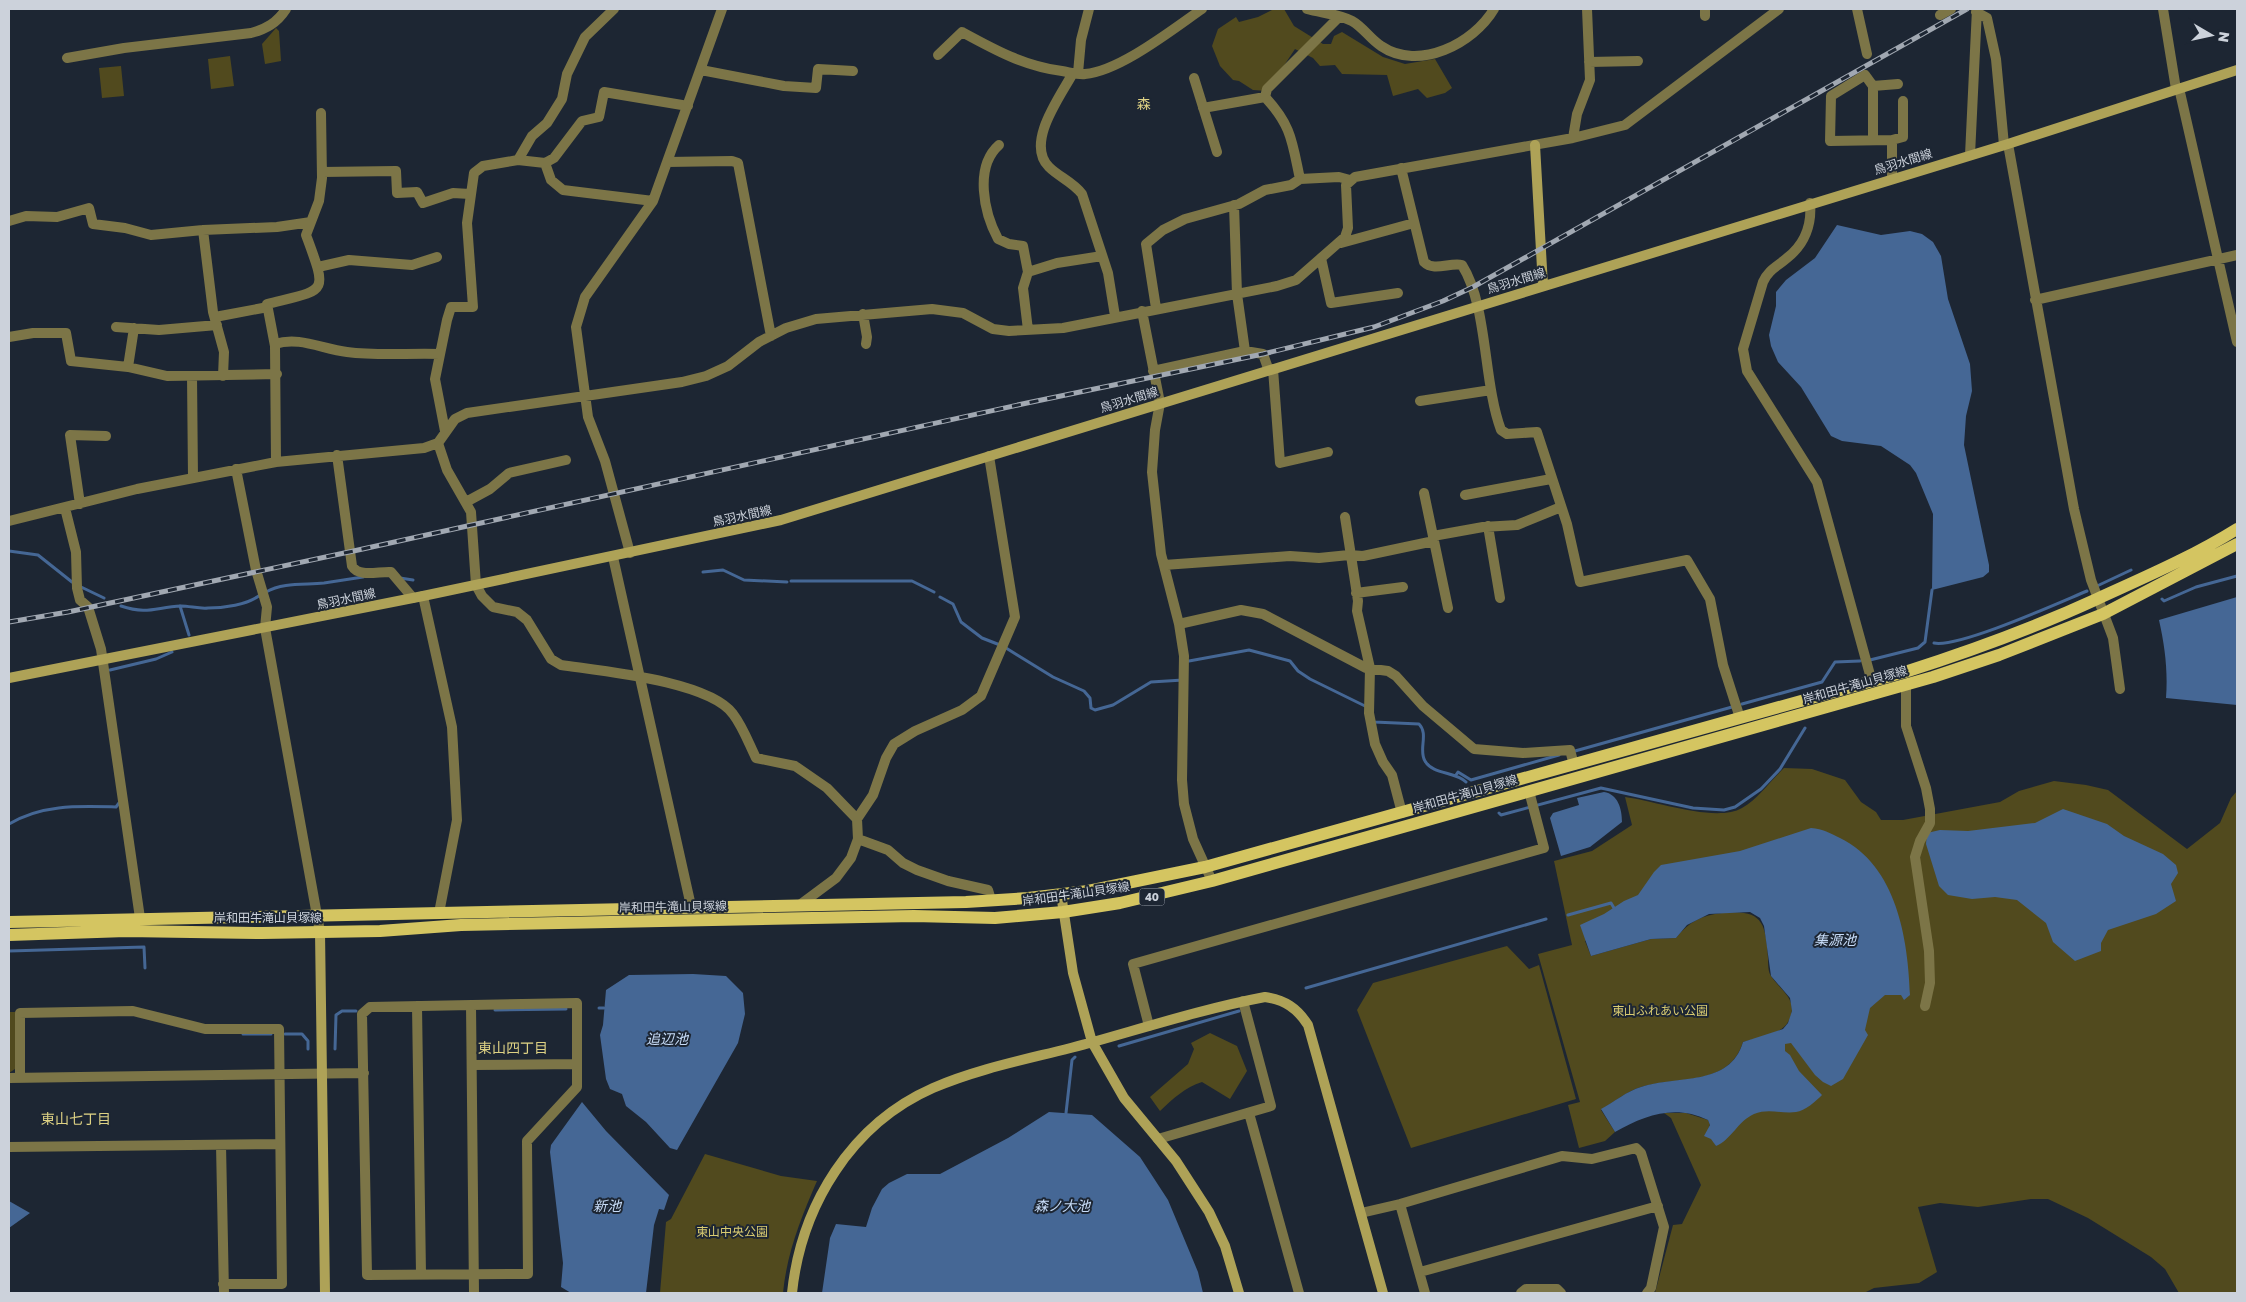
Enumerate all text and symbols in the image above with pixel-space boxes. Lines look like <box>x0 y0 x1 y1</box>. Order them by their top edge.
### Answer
north arrow <box>2186 10 2236 60</box>
text: N <box>2215 31 2234 44</box>
district label: 森 <box>1137 95 1151 112</box>
street label: 鳥羽水間線 <box>1872 146 1934 177</box>
street label: 鳥羽水間線 <box>1485 265 1547 296</box>
street label: 鳥羽水間線 <box>1098 384 1160 415</box>
street label: 鳥羽水間線 <box>711 502 773 529</box>
street label: 鳥羽水間線 <box>315 585 377 612</box>
street label: 岸和田牛滝山貝塚線 <box>1801 662 1909 707</box>
street label: 岸和田牛滝山貝塚線 <box>1411 771 1519 816</box>
street label: 岸和田牛滝山貝塚線 <box>1021 879 1130 908</box>
road number: 40 <box>1140 889 1164 906</box>
street label: 岸和田牛滝山貝塚線 <box>619 898 727 915</box>
street label: 岸和田牛滝山貝塚線 <box>214 910 322 925</box>
water label: 集源池 <box>1814 931 1858 948</box>
park label: 東山ふれあい公園 <box>1612 1003 1708 1018</box>
water label: 追辺池 <box>646 1030 690 1047</box>
district label: 東山四丁目 <box>478 1039 548 1056</box>
district label: 東山七丁目 <box>41 1110 111 1127</box>
water label: 新池 <box>593 1197 623 1214</box>
water label: 森ノ大池 <box>1034 1197 1092 1214</box>
park label: 東山中央公園 <box>696 1224 768 1239</box>

